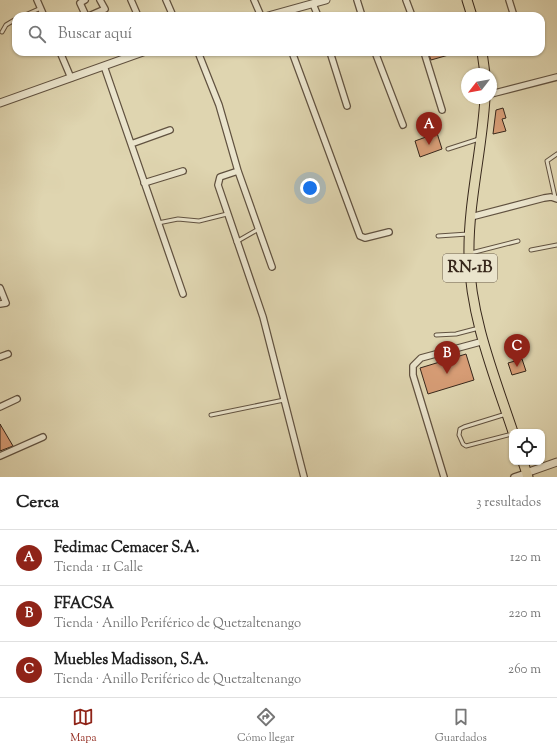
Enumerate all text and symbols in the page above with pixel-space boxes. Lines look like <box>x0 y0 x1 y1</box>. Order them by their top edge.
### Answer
search box <box>12 12 545 56</box>
icon: search <box>26 23 48 45</box>
text: Buscar aquí <box>58 24 132 45</box>
north arrow <box>461 68 497 104</box>
pin: A <box>416 112 442 145</box>
your location <box>300 178 320 198</box>
road number: RN-1B <box>443 254 497 282</box>
pin: C <box>504 334 530 367</box>
pin: B <box>434 341 460 374</box>
map controls <box>509 429 545 465</box>
button: locate <box>509 429 545 465</box>
text: Cerca <box>16 491 59 515</box>
text: 3 resultados <box>476 494 541 512</box>
text: Fedimac Cemacer S.A. <box>54 538 200 559</box>
text: A <box>24 549 34 567</box>
text: 120 m <box>510 549 541 567</box>
text: Tienda · 11 Calle <box>54 559 143 577</box>
text: FFACSA <box>54 594 114 615</box>
text: B <box>25 605 33 623</box>
text: 220 m <box>508 605 541 623</box>
text: Tienda · Anillo Periférico de Quetzaltenango <box>54 615 301 633</box>
text: Muebles Madisson, S.A. <box>54 650 209 671</box>
text: C <box>24 661 34 679</box>
text: 260 m <box>508 661 541 679</box>
text: Tienda · Anillo Periférico de Quetzaltenango <box>54 671 301 689</box>
tab: Mapa <box>70 706 96 746</box>
tab: Cómo llegar <box>237 706 294 746</box>
tab: Guardados <box>435 706 487 746</box>

